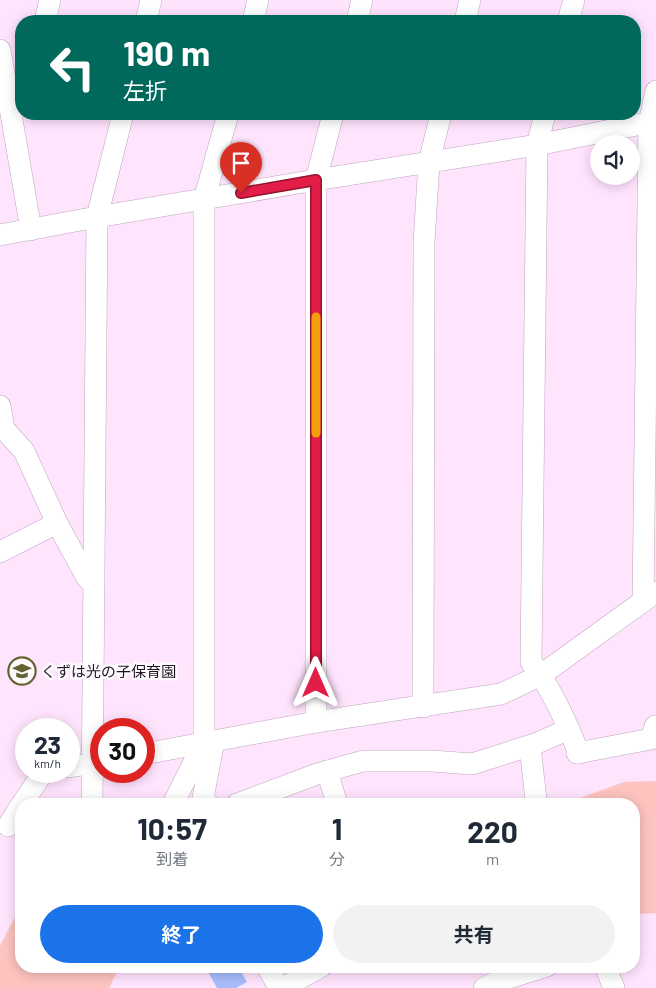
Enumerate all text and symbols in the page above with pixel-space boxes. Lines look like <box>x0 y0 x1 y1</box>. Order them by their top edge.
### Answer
text: 190 m <box>123 31 210 73</box>
icon: left <box>40 35 105 100</box>
text: 左折 <box>123 77 167 103</box>
map controls <box>590 135 640 185</box>
button: sound <box>590 135 640 185</box>
pin <box>220 142 262 193</box>
icon: arrive <box>227 149 255 177</box>
school or university icon: くずは光の子保育園 <box>7 656 37 686</box>
position arrow <box>289 656 341 708</box>
place label: くずは光の子保育園 <box>41 662 176 680</box>
speed limit sign: 30 <box>90 718 155 783</box>
text: 23 <box>34 729 61 759</box>
text: km/h <box>34 756 61 770</box>
text: 10:57 <box>137 810 207 846</box>
text: 1 <box>332 810 342 846</box>
text: 220 <box>467 813 518 849</box>
text: 到着 <box>156 849 188 868</box>
text: 分 <box>329 849 345 868</box>
text: m <box>486 849 499 868</box>
button: 終了 <box>40 905 323 963</box>
button: 共有 <box>333 905 615 963</box>

